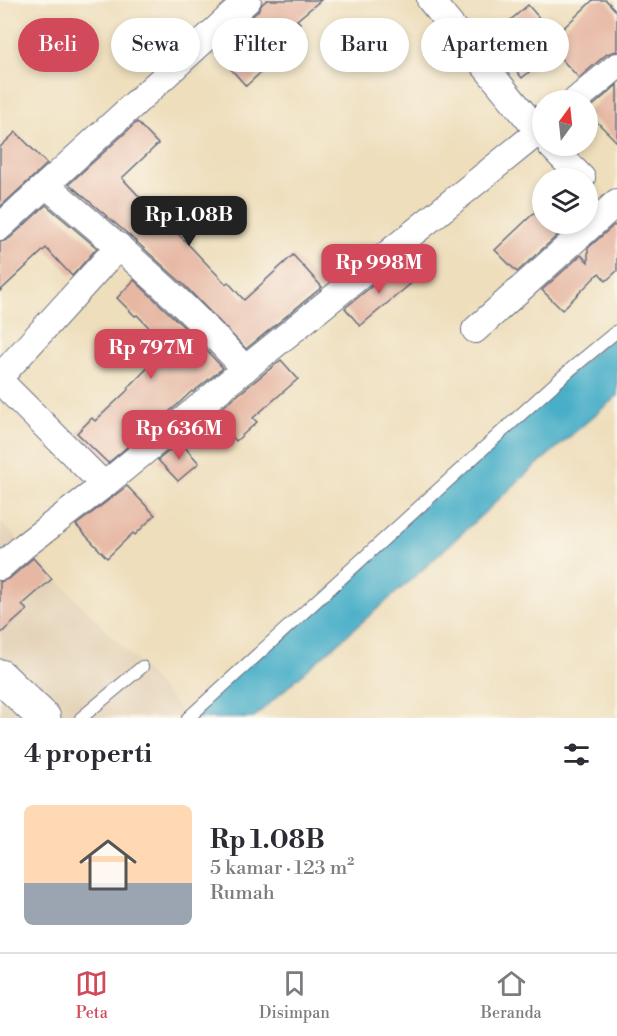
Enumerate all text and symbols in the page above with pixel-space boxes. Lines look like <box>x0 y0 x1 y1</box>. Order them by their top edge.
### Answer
chip: Beli <box>18 18 99 72</box>
chip: Sewa <box>111 18 200 72</box>
chip: Filter <box>212 18 308 72</box>
chip: Baru <box>320 18 409 72</box>
chip: Apartemen <box>421 18 569 72</box>
north arrow <box>532 90 598 156</box>
map controls <box>532 90 598 234</box>
button: layers <box>532 168 598 234</box>
pin: Rp 1.08B <box>127 196 251 247</box>
text: Rp 1.08B <box>145 203 233 228</box>
pin: Rp 998M <box>324 244 434 295</box>
text: Rp 998M <box>335 251 423 276</box>
pin: Rp 797M <box>96 329 206 380</box>
text: Rp 797M <box>108 336 194 361</box>
pin: Rp 636M <box>124 410 234 461</box>
text: Rp 636M <box>136 417 222 442</box>
text: 4 properti <box>24 738 152 770</box>
icon: filters <box>560 738 593 771</box>
text: Rp 1.08B <box>210 824 325 856</box>
icon: home <box>72 829 144 901</box>
text: 5 kamar · 123 m² <box>210 856 354 881</box>
text: Rumah <box>210 881 275 906</box>
tab: Peta <box>75 967 108 1023</box>
tab: Disimpan <box>259 967 330 1023</box>
tab: Beranda <box>481 967 542 1023</box>

